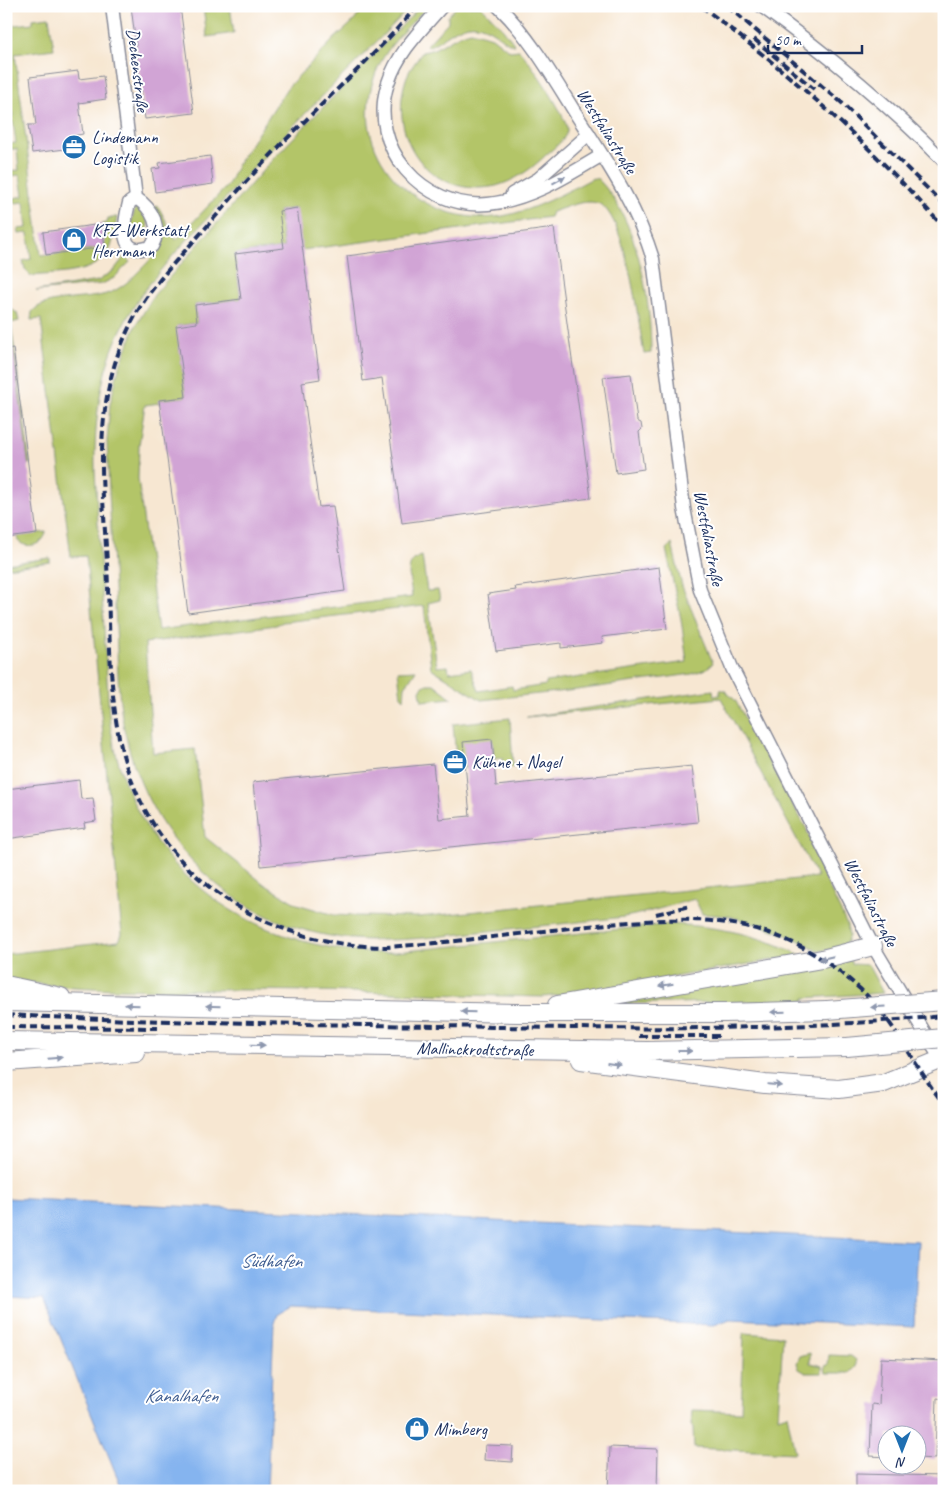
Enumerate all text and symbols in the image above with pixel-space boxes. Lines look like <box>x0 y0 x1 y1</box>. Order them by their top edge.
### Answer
scale bar <box>768 22 861 54</box>
street label: Dechenstraße <box>122 27 154 114</box>
text: 50 m <box>775 31 802 50</box>
street label: Westfaliastraße <box>572 84 643 179</box>
place label: Lindemann Logistik <box>92 126 159 169</box>
office icon: Lindemann Logistik <box>61 134 87 160</box>
one-way arrow <box>552 175 565 184</box>
place label: KFZ-Werkstatt Herrmann <box>92 219 191 262</box>
shop icon: KFZ-Werkstatt Herrmann <box>61 227 87 253</box>
street label: Westfaliastraße <box>689 488 729 589</box>
office icon: Kühne + Nagel <box>442 749 468 775</box>
place label: Kühne + Nagel <box>472 751 564 773</box>
street label: Westfaliastraße <box>839 854 903 951</box>
one-way arrow <box>818 954 833 962</box>
one-way arrow <box>657 982 673 990</box>
one-way arrow <box>123 1001 139 1009</box>
one-way arrow <box>204 1002 220 1010</box>
one-way arrow <box>869 1003 885 1011</box>
one-way arrow <box>460 1008 476 1016</box>
one-way arrow <box>770 1008 786 1016</box>
street label: Mallinckrodtstraße <box>416 1037 535 1061</box>
one-way arrow <box>250 1041 266 1049</box>
one-way arrow <box>678 1047 694 1055</box>
one-way arrow <box>47 1054 63 1062</box>
one-way arrow <box>606 1061 622 1069</box>
one-way arrow <box>768 1082 784 1090</box>
water label: Südhafen <box>241 1249 303 1273</box>
water label: Kanalhafen <box>144 1384 219 1408</box>
shop icon: Mimberg <box>404 1416 430 1442</box>
place label: Mimberg <box>434 1418 489 1440</box>
north arrow <box>878 1424 928 1474</box>
text: N <box>895 1454 906 1471</box>

